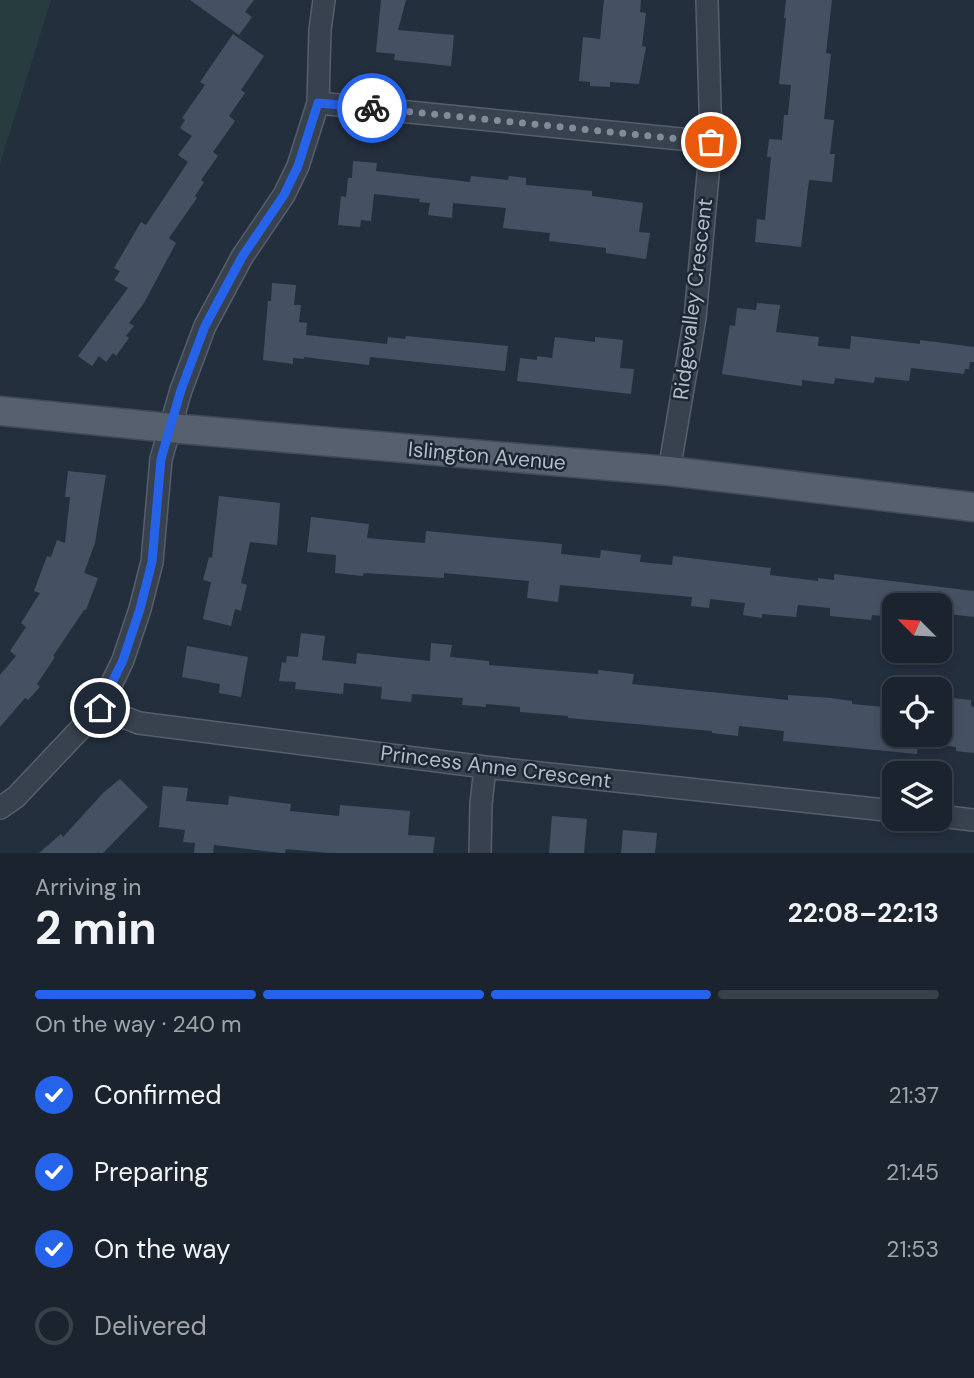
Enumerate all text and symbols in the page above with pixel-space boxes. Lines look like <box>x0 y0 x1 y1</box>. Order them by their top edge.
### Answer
courier <box>337 73 407 143</box>
icon: bike <box>353 89 391 127</box>
pin <box>681 112 741 172</box>
icon: bag <box>692 123 730 161</box>
street label: Ridgevalley Crescent <box>667 197 719 401</box>
street label: Islington Avenue <box>407 435 567 477</box>
north arrow <box>882 593 952 663</box>
map controls <box>882 593 952 831</box>
button: locate <box>882 677 952 747</box>
pin <box>70 678 130 738</box>
icon: home <box>81 689 119 727</box>
street label: Princess Anne Crescent <box>379 739 613 795</box>
button: layers <box>882 761 952 831</box>
text: Arriving in <box>35 872 141 902</box>
text: 22:08–22:13 <box>788 896 939 930</box>
text: 2 min <box>35 898 157 958</box>
text: On the way · 240 m <box>35 1009 242 1039</box>
icon: check <box>35 1076 73 1114</box>
text: Confirmed <box>94 1078 221 1112</box>
text: 21:37 <box>888 1080 939 1110</box>
icon: check <box>35 1153 73 1191</box>
text: Preparing <box>94 1155 209 1189</box>
text: 21:45 <box>886 1157 939 1187</box>
icon: check <box>35 1230 73 1268</box>
text: On the way <box>94 1232 230 1266</box>
text: 21:53 <box>886 1234 939 1264</box>
text: Delivered <box>94 1309 207 1343</box>

